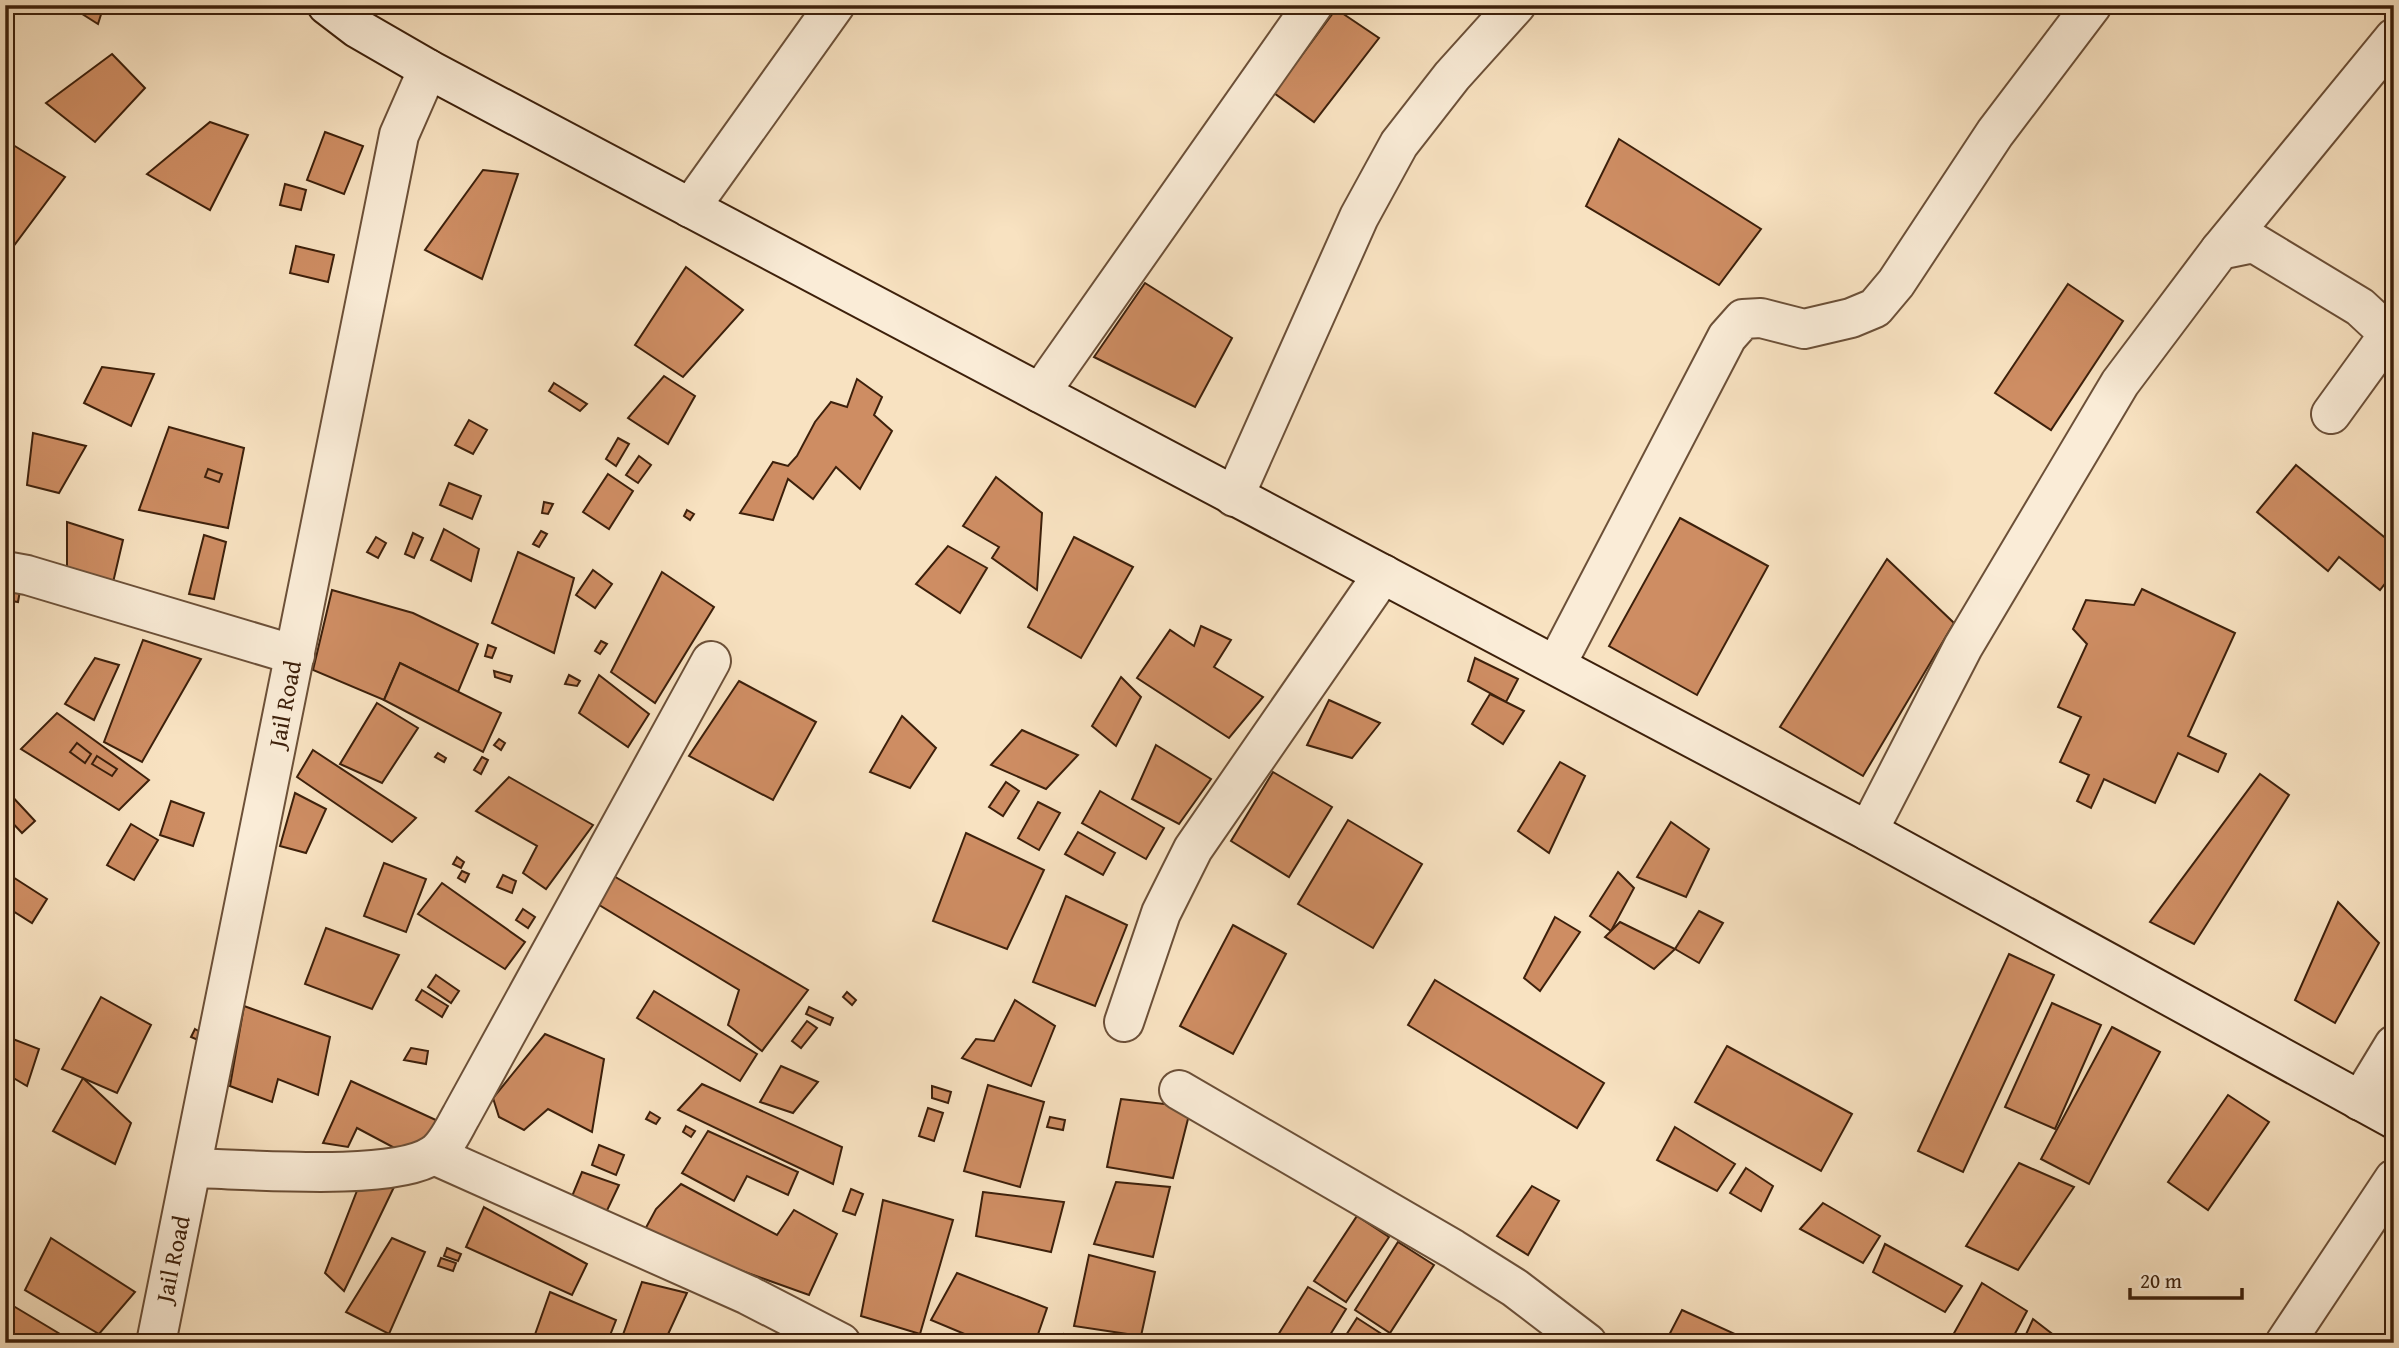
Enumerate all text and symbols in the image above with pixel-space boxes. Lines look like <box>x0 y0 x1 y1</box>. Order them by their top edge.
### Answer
street label: Jail Road <box>258 657 310 753</box>
street label: Jail Road <box>146 1212 199 1308</box>
scale bar <box>2130 1257 2242 1301</box>
text: 20 m <box>2140 1265 2182 1296</box>

